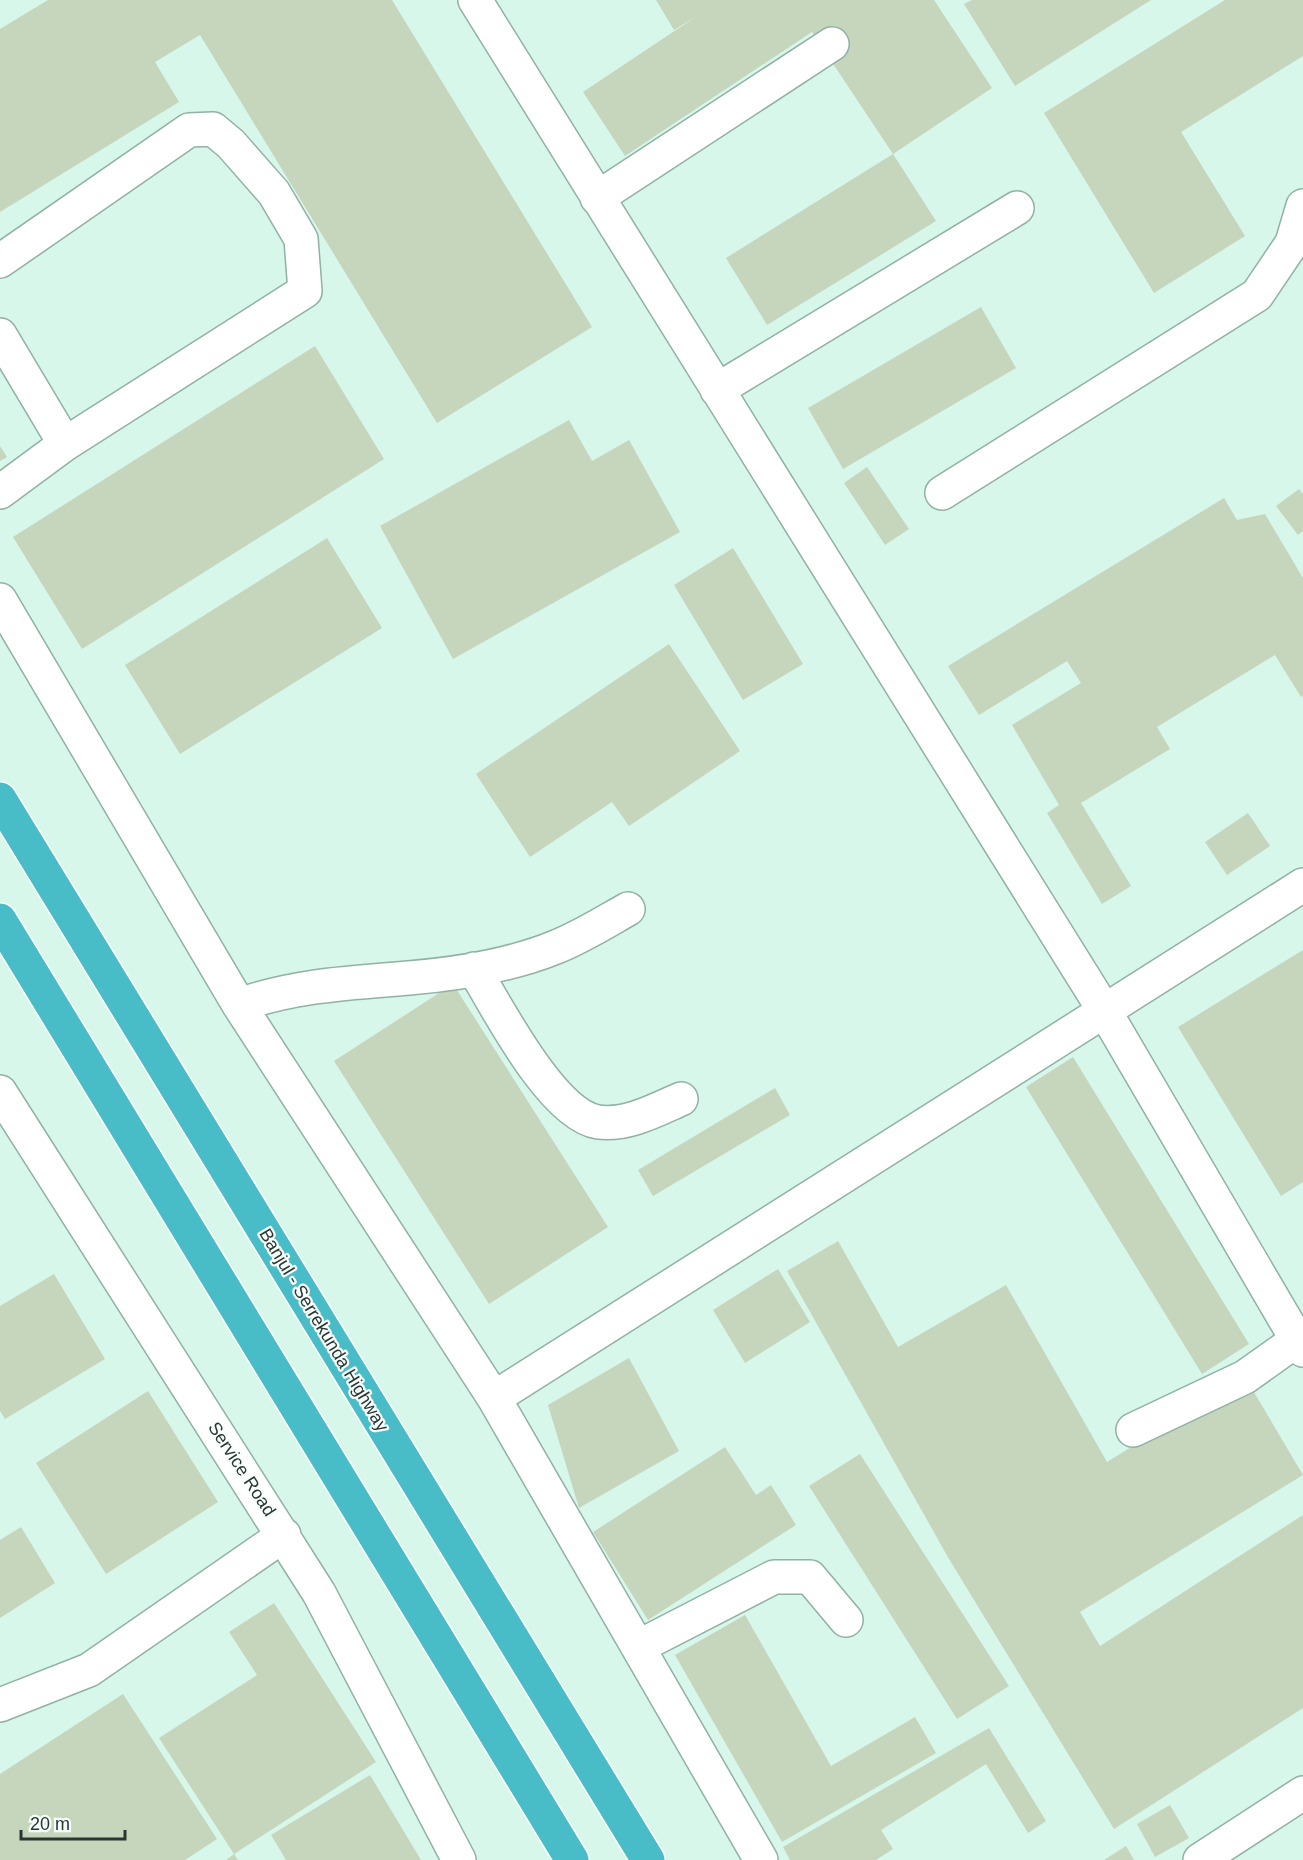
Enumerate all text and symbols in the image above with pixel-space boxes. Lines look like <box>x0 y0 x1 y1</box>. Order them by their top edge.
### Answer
street label: Banjul - Serrekunda Highway <box>255 1225 393 1435</box>
street label: Service Road <box>204 1418 280 1520</box>
scale bar <box>21 1803 124 1841</box>
text: 20 m <box>30 1814 70 1834</box>

